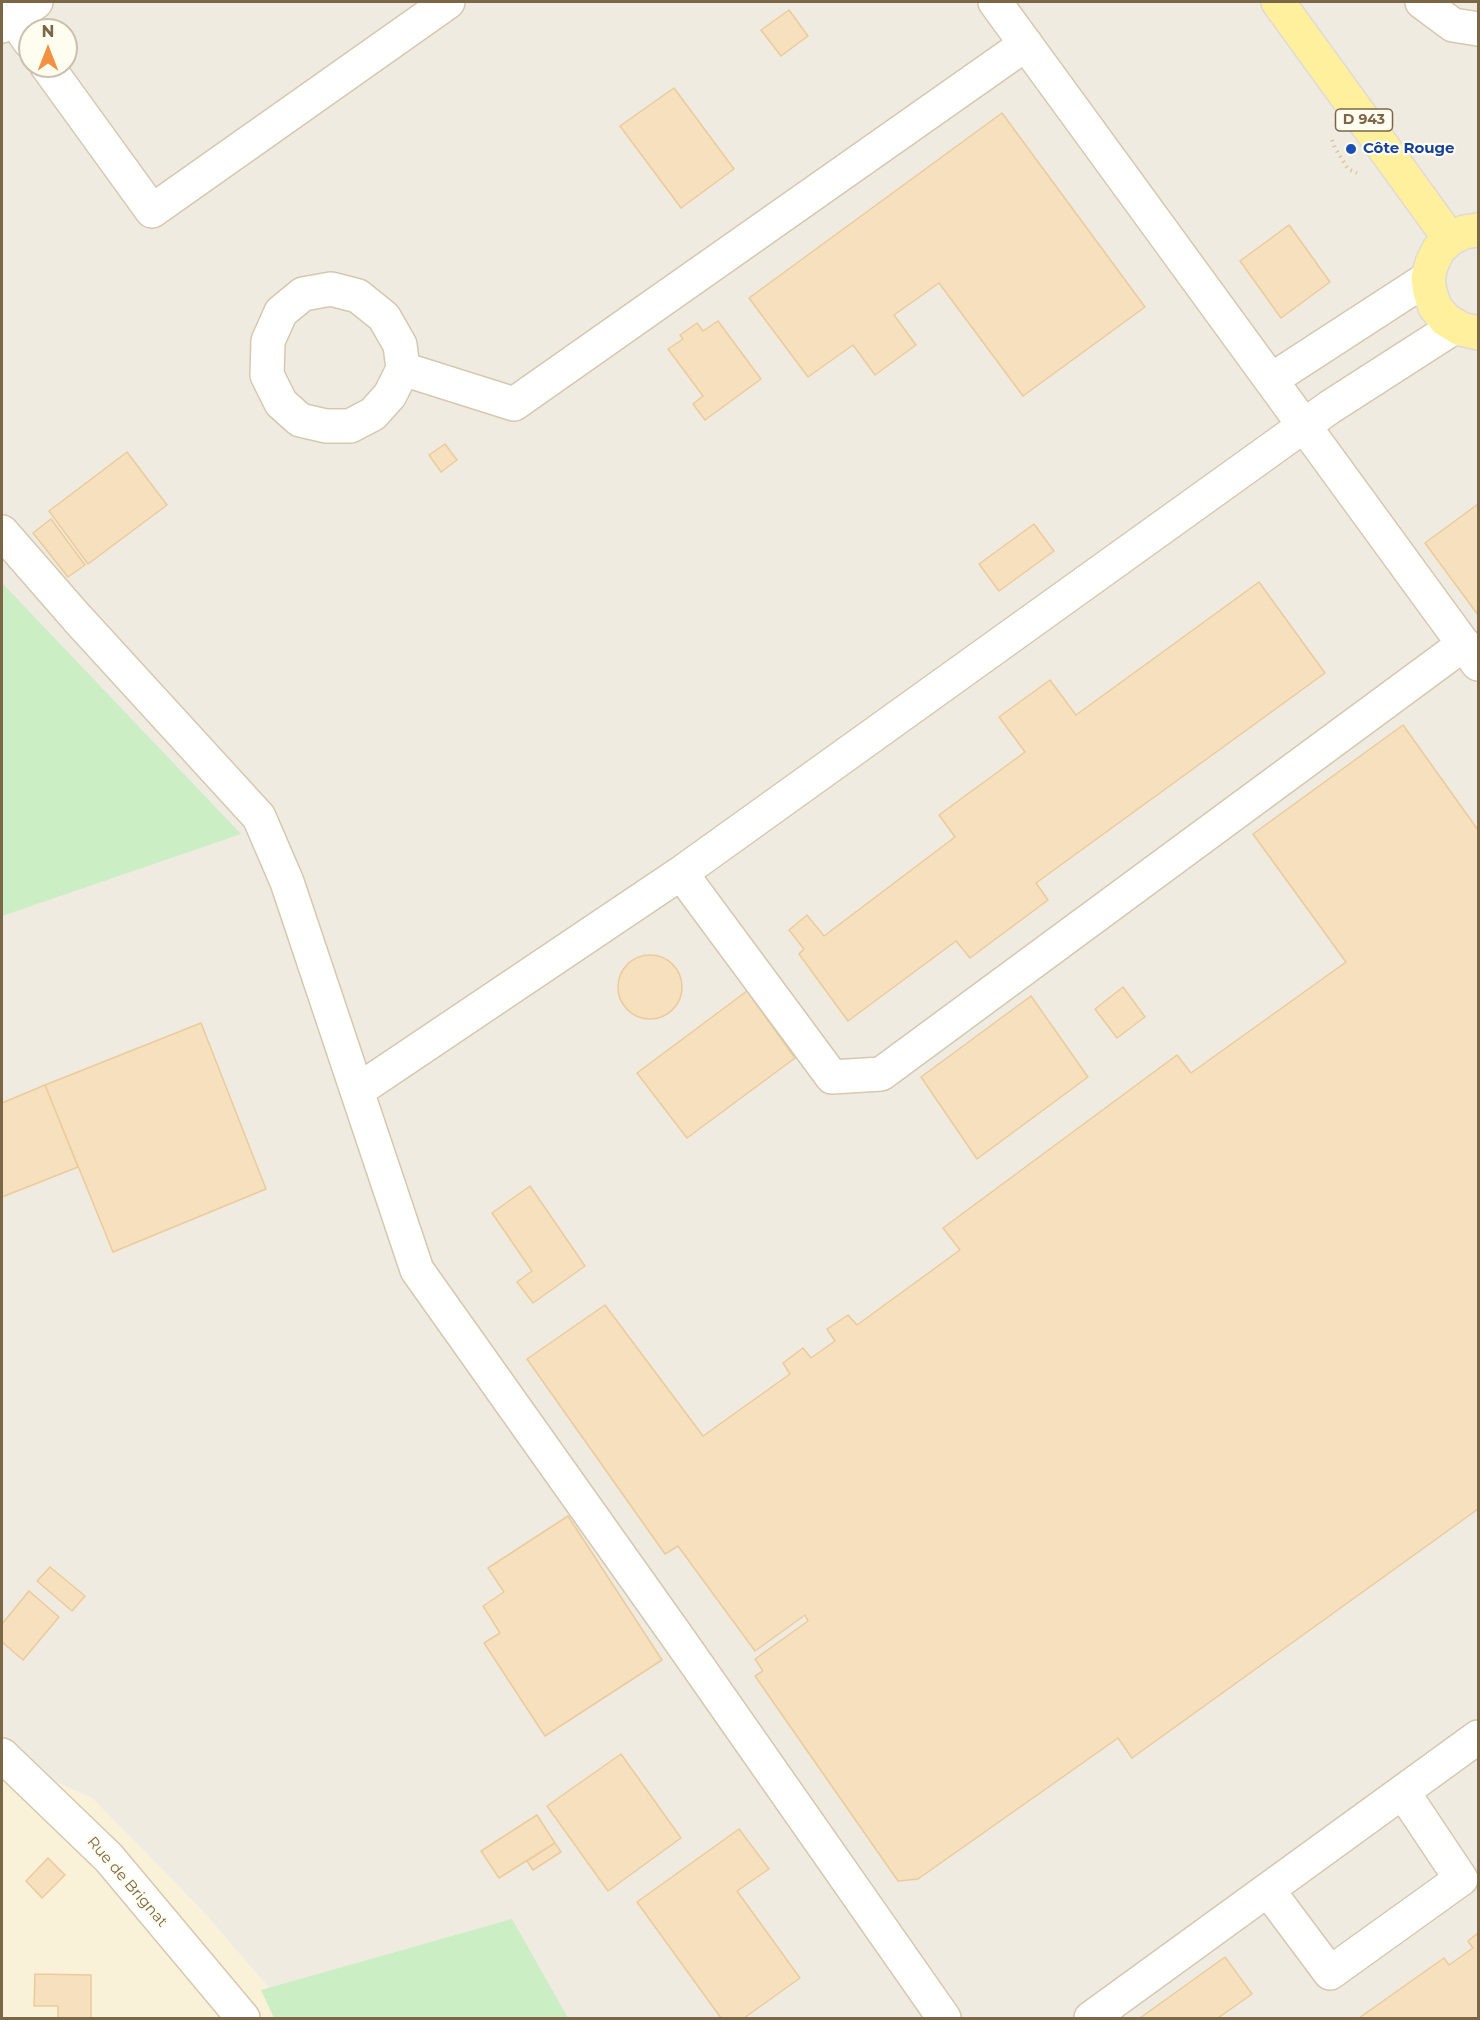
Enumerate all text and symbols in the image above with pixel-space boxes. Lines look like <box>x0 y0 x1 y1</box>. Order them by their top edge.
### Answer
north arrow <box>18 18 78 78</box>
text: N <box>42 22 54 41</box>
road number: D 943 <box>1336 109 1392 131</box>
place label: Côte Rouge <box>1363 140 1455 158</box>
marker: Côte Rouge <box>1344 142 1358 156</box>
street label: Rue de Brignat <box>83 1833 171 1931</box>

